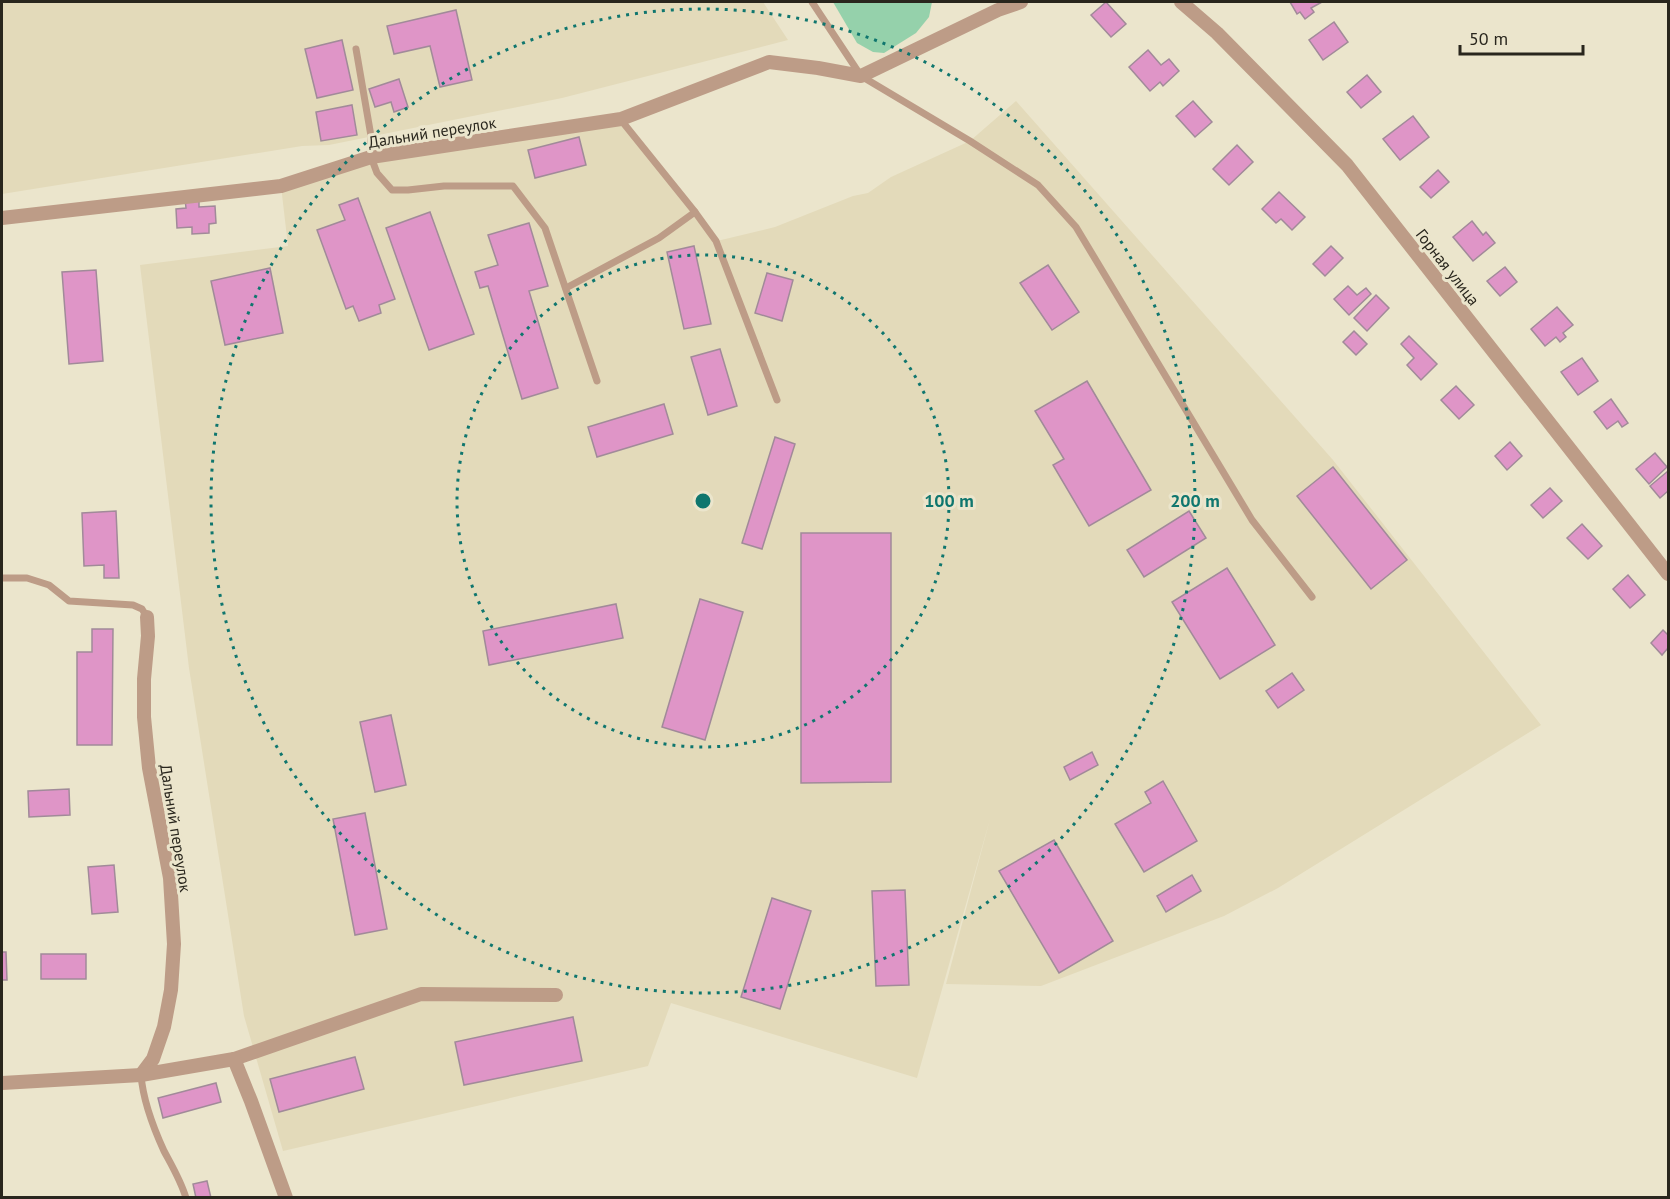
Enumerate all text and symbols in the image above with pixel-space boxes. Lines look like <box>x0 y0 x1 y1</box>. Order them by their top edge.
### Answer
scale bar <box>1460 18 1583 56</box>
text: 50 m <box>1469 27 1508 50</box>
street label: Дальний переулок <box>367 112 498 152</box>
street label: Горная улица <box>1412 225 1484 309</box>
text: 100 m <box>924 489 974 512</box>
text: 200 m <box>1170 489 1220 512</box>
centre of rings <box>693 491 713 511</box>
street label: Дальний переулок <box>156 763 196 894</box>

